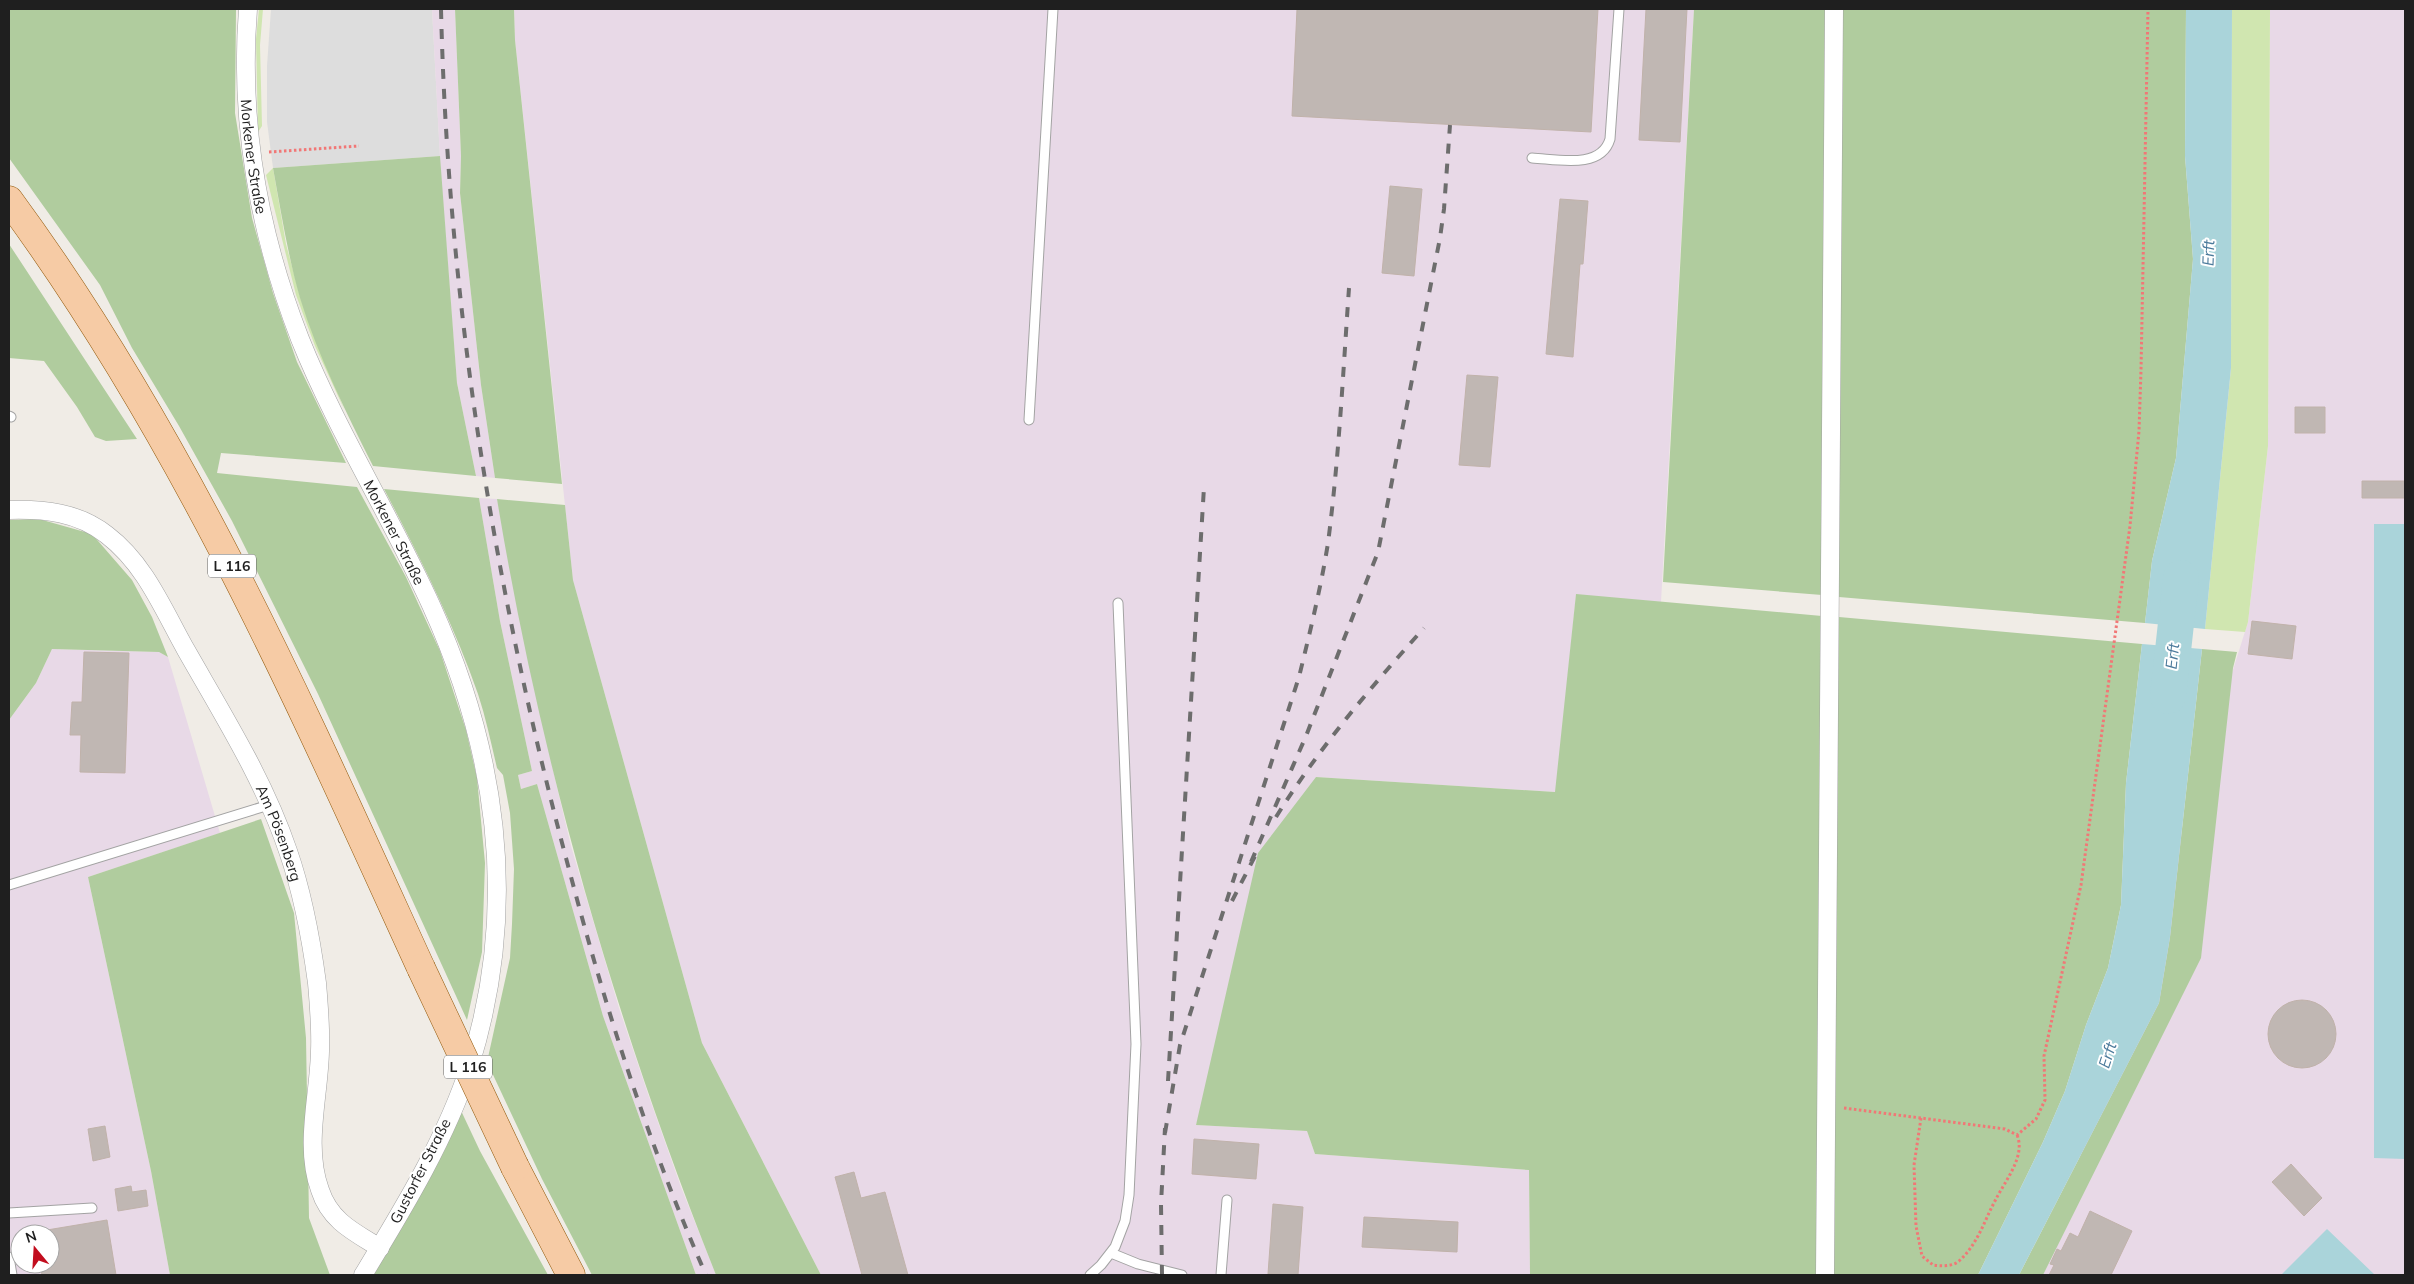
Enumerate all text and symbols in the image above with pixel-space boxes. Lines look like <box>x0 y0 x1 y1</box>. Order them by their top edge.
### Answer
street label: Morkener Straße <box>237 99 272 216</box>
water label: Erft <box>2198 239 2218 266</box>
street label: Morkener Straße <box>360 476 430 588</box>
road number: L 116 <box>208 554 256 578</box>
water label: Erft <box>2161 642 2183 670</box>
street label: Am Pösenberg <box>252 781 306 883</box>
water label: Erft <box>2093 1039 2121 1071</box>
road number: L 116 <box>444 1056 492 1078</box>
street label: Gustorfer Straße <box>385 1115 455 1227</box>
north arrow <box>10 1224 60 1274</box>
text: N <box>23 1226 39 1247</box>

